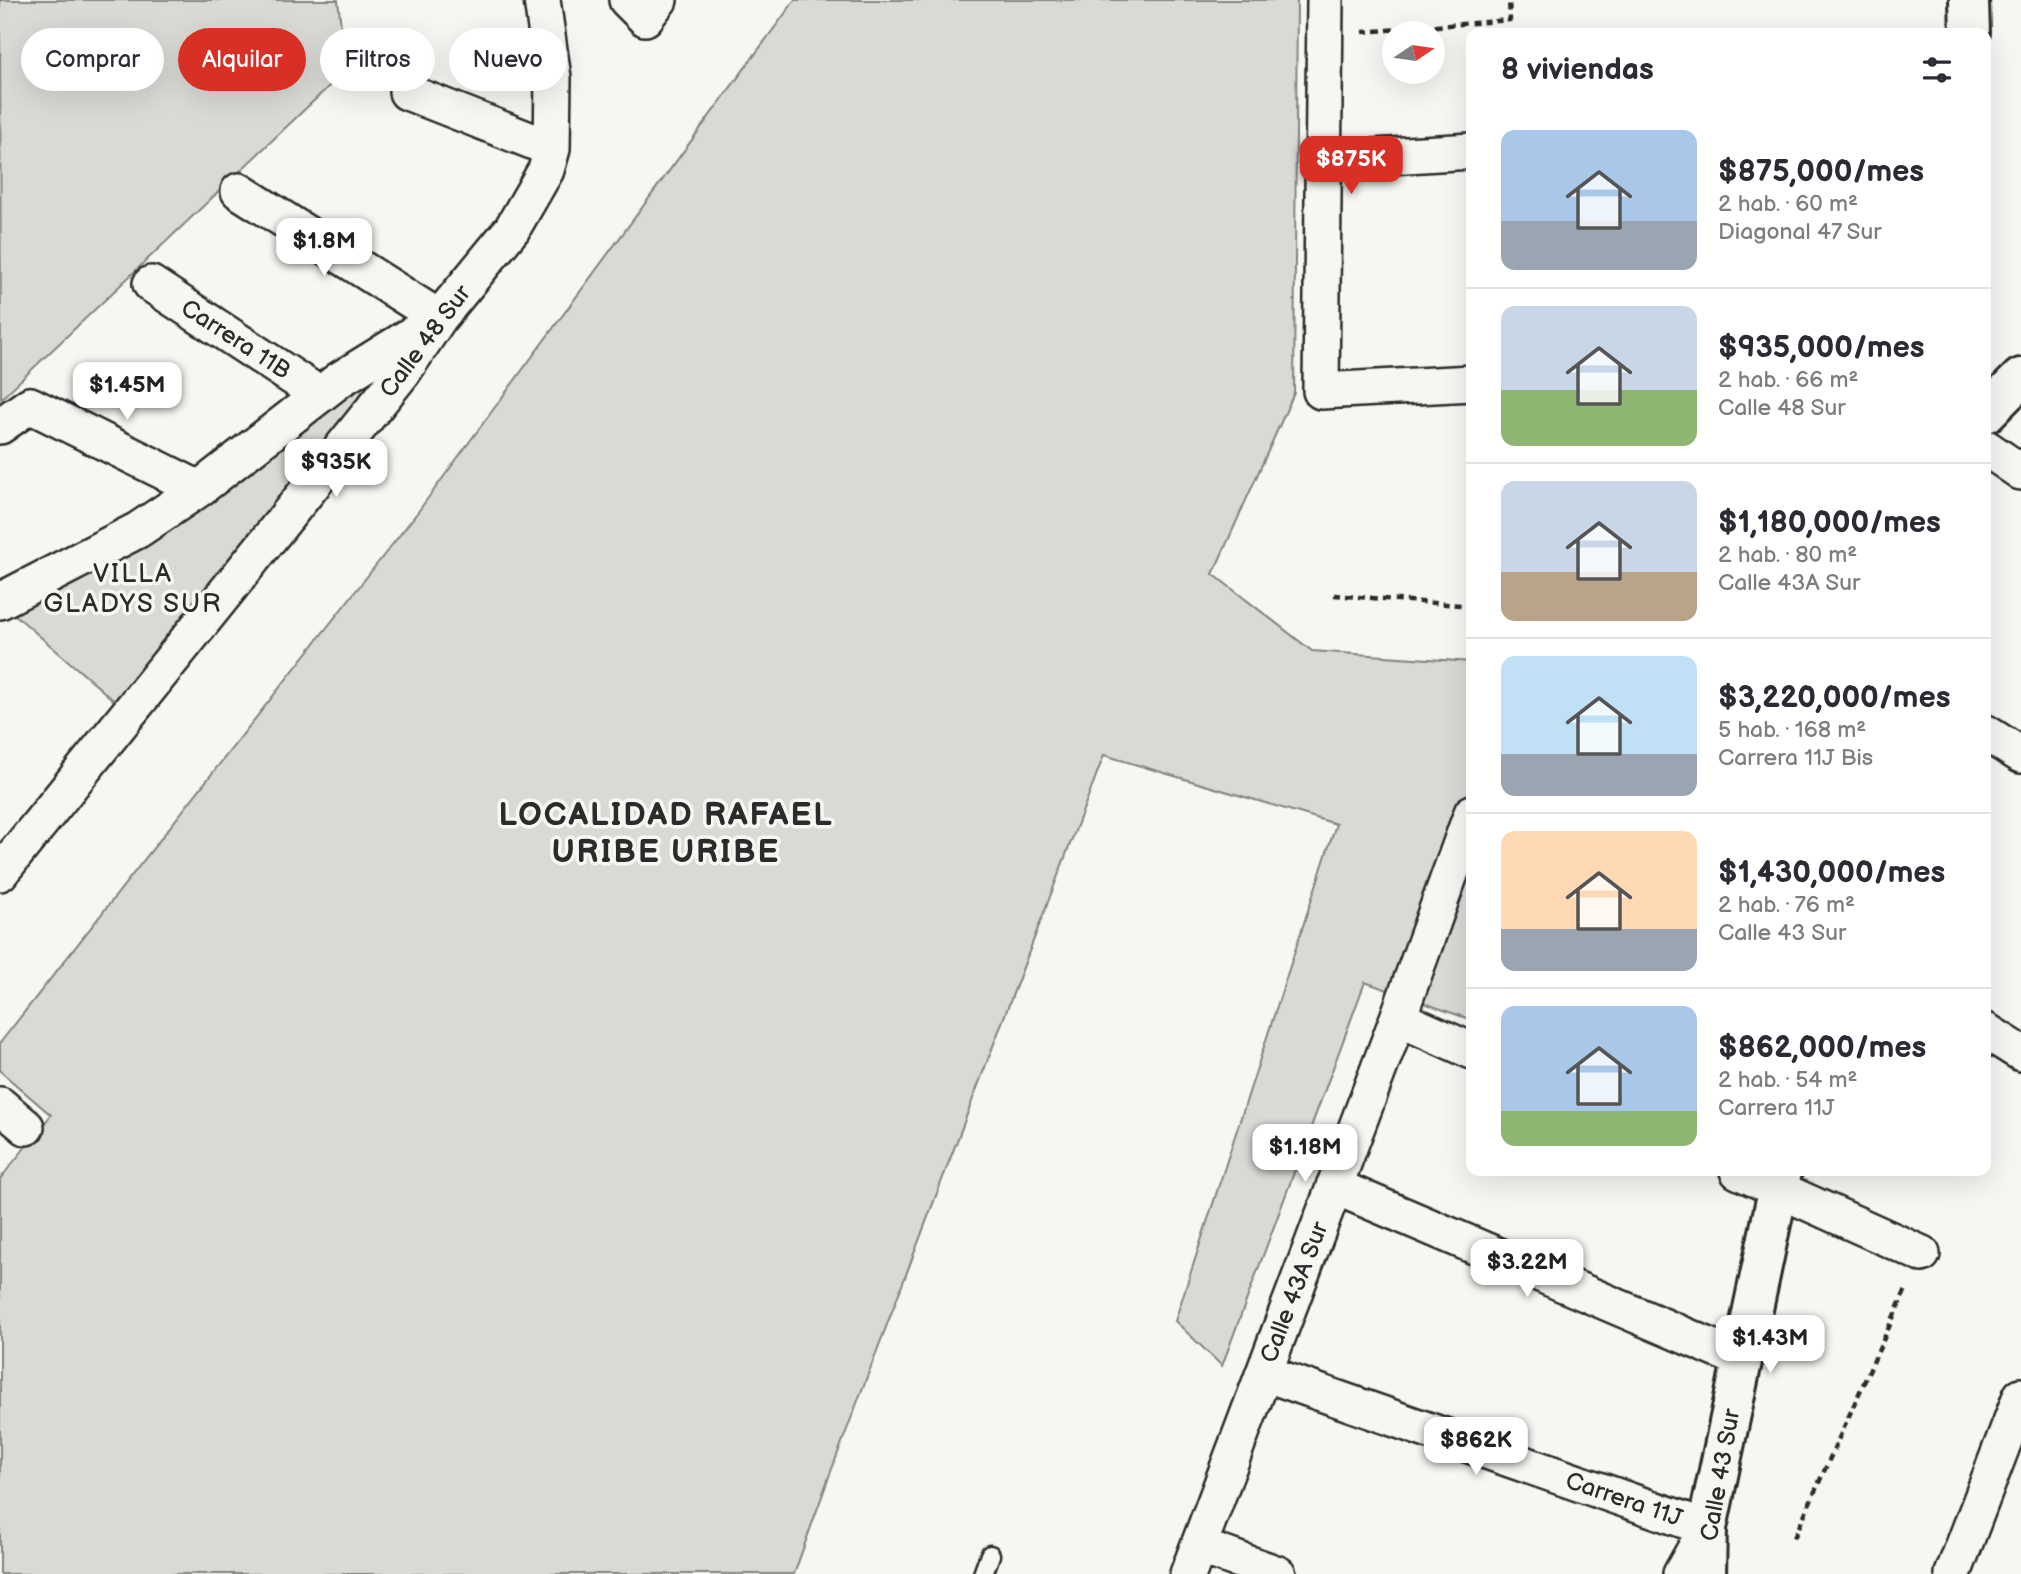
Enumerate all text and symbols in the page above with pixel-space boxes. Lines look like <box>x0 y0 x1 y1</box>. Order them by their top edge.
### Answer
north arrow <box>1382 21 1446 84</box>
map controls <box>1382 21 1445 84</box>
chip: Comprar <box>21 28 164 91</box>
chip: Alquilar <box>178 28 306 91</box>
chip: Filtros <box>320 28 435 91</box>
chip: Nuevo <box>449 28 567 91</box>
icon: filters <box>1918 51 1956 89</box>
text: 8 viviendas <box>1501 52 1654 88</box>
pin: $875K <box>1302 136 1400 196</box>
text: $875K <box>1316 145 1386 173</box>
text: $875,000/mes <box>1718 154 1924 190</box>
icon: home <box>1557 158 1641 242</box>
text: 2 hab. · 60 m² <box>1718 190 1858 218</box>
pin: $1.8M <box>275 218 373 278</box>
text: Diagonal 47 Sur <box>1718 218 1882 246</box>
text: $1.8M <box>292 227 356 255</box>
street label: Calle 48 Sur <box>374 279 477 403</box>
street label: Carrera 11B <box>175 293 296 386</box>
text: $935,000/mes <box>1718 330 1925 366</box>
icon: home <box>1557 334 1641 418</box>
pin: $1.45M <box>70 362 184 422</box>
text: 2 hab. · 66 m² <box>1718 366 1858 394</box>
text: $1.45M <box>89 371 165 399</box>
text: Calle 48 Sur <box>1718 394 1846 422</box>
pin: $935K <box>287 440 385 499</box>
text: $935K <box>301 448 371 476</box>
text: $1,180,000/mes <box>1718 505 1941 541</box>
icon: home <box>1557 509 1641 593</box>
text: 2 hab. · 80 m² <box>1718 541 1857 569</box>
district label: VILLA GLADYS SUR <box>44 559 222 620</box>
text: Calle 43A Sur <box>1718 569 1860 597</box>
text: $3,220,000/mes <box>1718 680 1950 716</box>
icon: home <box>1557 684 1641 768</box>
text: 5 hab. · 168 m² <box>1718 716 1866 744</box>
text: Carrera 11J Bis <box>1718 744 1873 772</box>
district label: LOCALIDAD RAFAEL URIBE URIBE <box>498 796 834 872</box>
text: $1,430,000/mes <box>1718 855 1945 891</box>
icon: home <box>1557 859 1641 943</box>
text: 2 hab. · 76 m² <box>1718 891 1855 919</box>
text: Calle 43 Sur <box>1718 919 1846 947</box>
text: $862,000/mes <box>1718 1030 1926 1066</box>
icon: home <box>1557 1034 1641 1118</box>
text: 2 hab. · 54 m² <box>1718 1066 1858 1094</box>
text: Carrera 11J <box>1718 1094 1834 1122</box>
pin: $1.18M <box>1248 1124 1362 1184</box>
text: $1.18M <box>1268 1133 1342 1161</box>
street label: Calle 43A Sur <box>1254 1217 1335 1367</box>
pin: $3.22M <box>1470 1240 1584 1299</box>
text: $3.22M <box>1486 1248 1568 1276</box>
pin: $1.43M <box>1713 1316 1827 1375</box>
text: $1.43M <box>1732 1324 1808 1352</box>
street label: Calle 43 Sur <box>1695 1406 1746 1544</box>
pin: $862K <box>1427 1418 1525 1477</box>
text: $862K <box>1440 1426 1512 1454</box>
street label: Carrera 11J <box>1562 1466 1686 1533</box>

